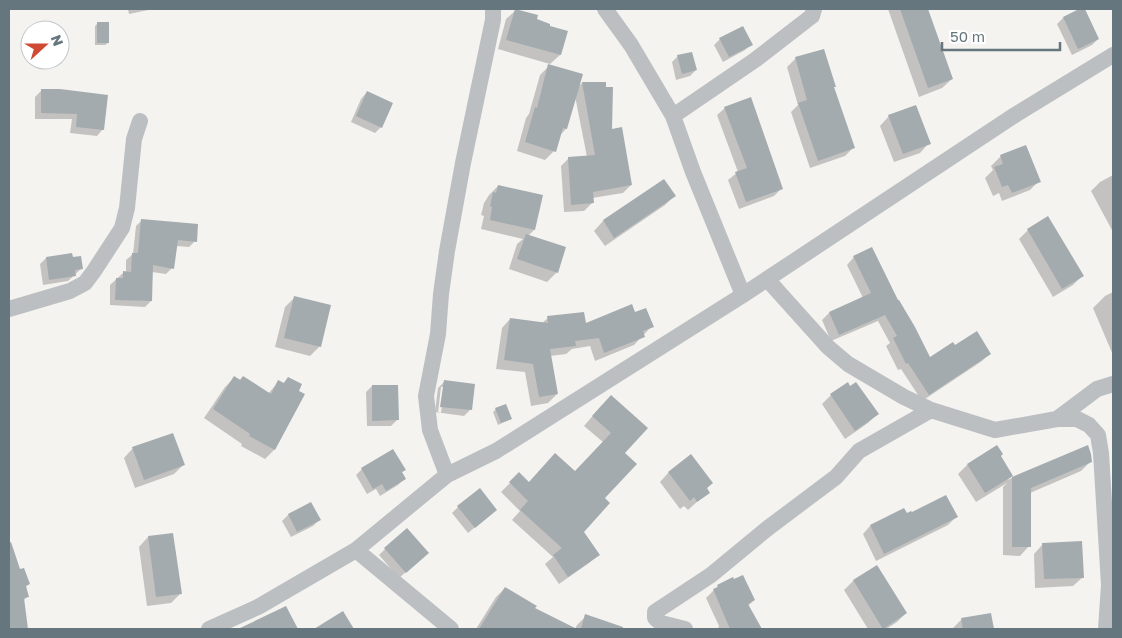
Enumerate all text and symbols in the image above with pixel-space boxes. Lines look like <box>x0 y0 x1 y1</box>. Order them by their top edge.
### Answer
north arrow <box>20 20 70 70</box>
scale bar <box>942 20 1060 52</box>
text: 50 m <box>950 27 985 45</box>
text: N <box>48 32 67 48</box>

